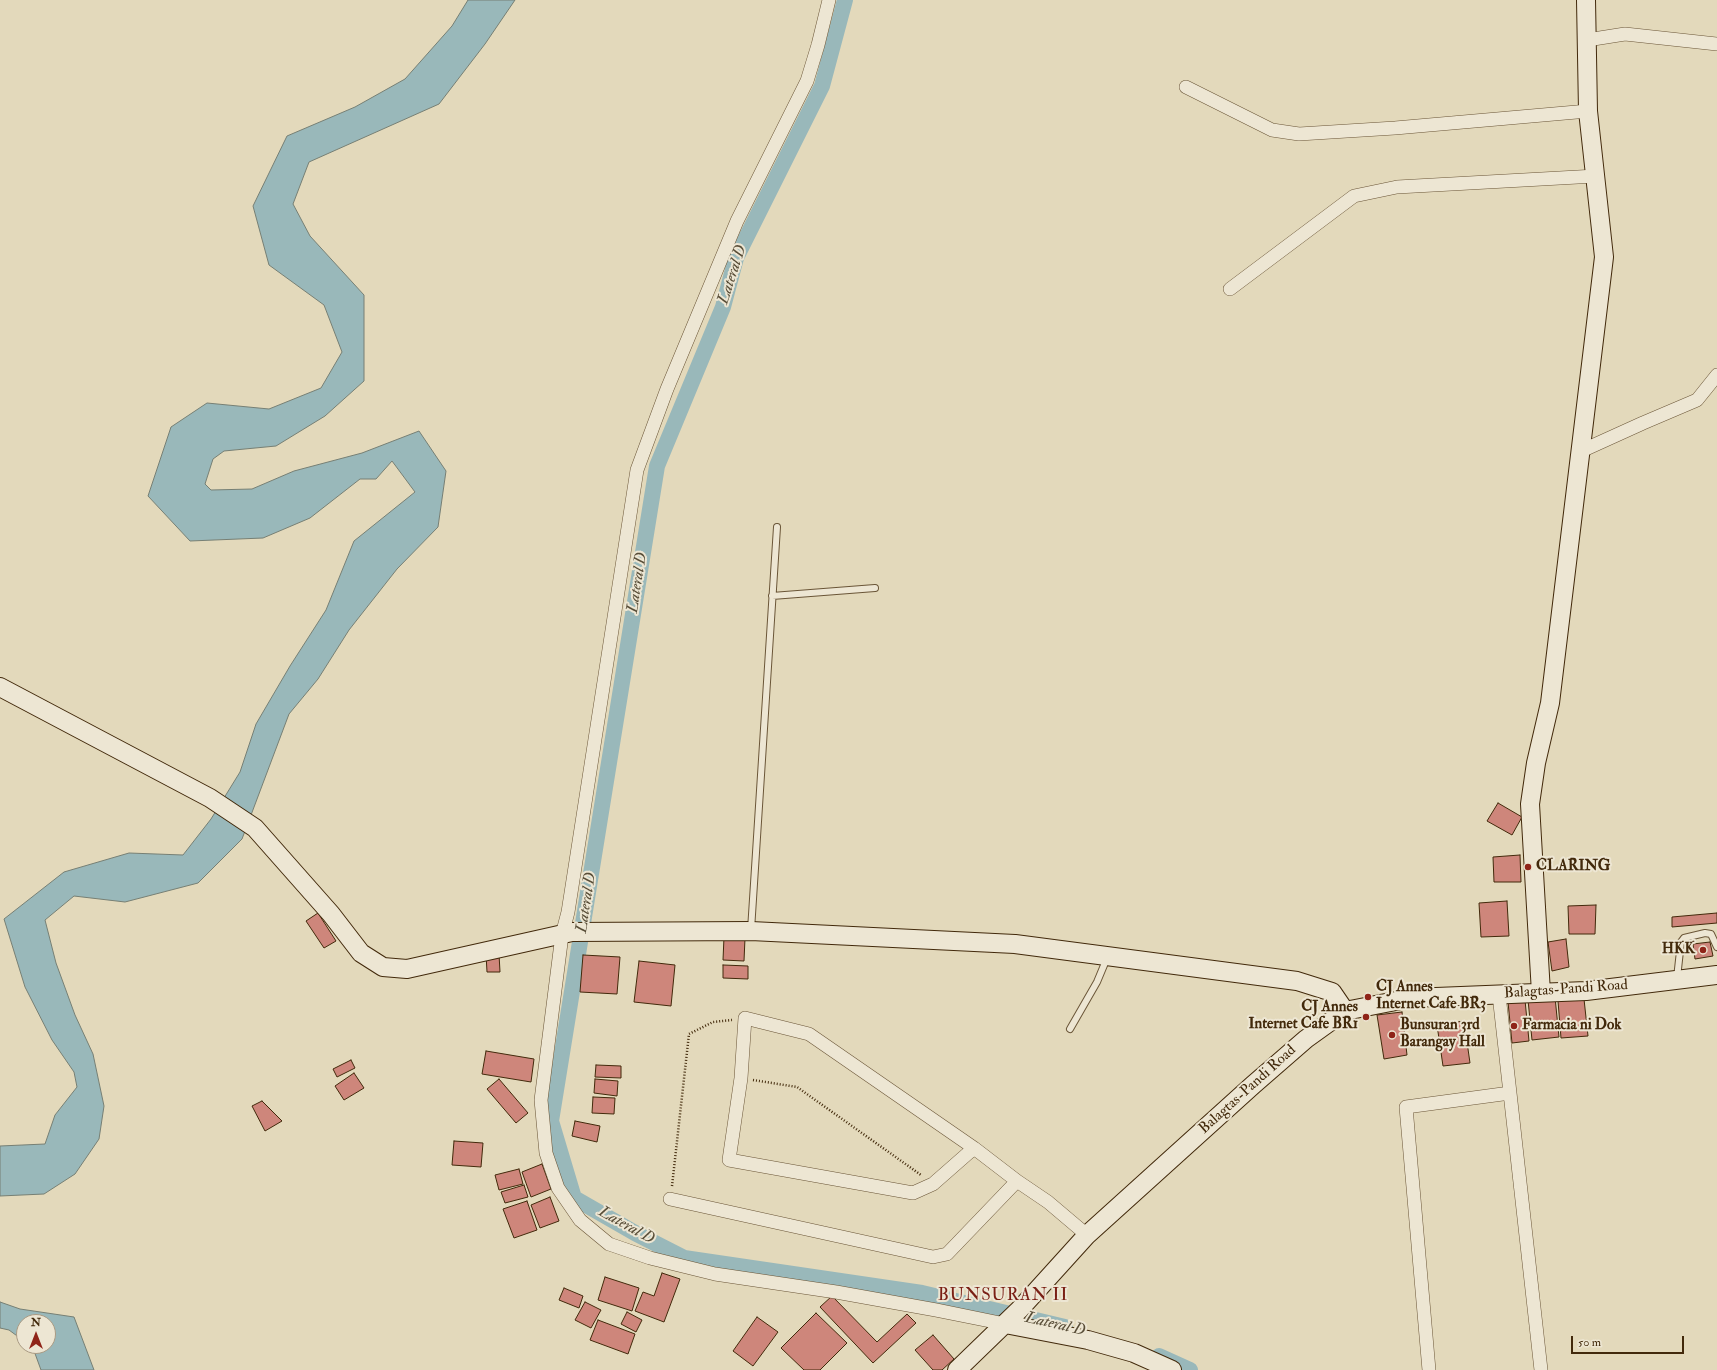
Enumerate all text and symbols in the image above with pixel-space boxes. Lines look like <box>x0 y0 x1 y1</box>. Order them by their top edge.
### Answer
water label: Lateral D <box>714 243 752 307</box>
water label: Lateral D <box>624 551 652 615</box>
place label: CLARING <box>1536 858 1610 876</box>
marker: CLARING <box>1523 862 1533 872</box>
water label: Lateral D <box>573 871 601 935</box>
place label: HKK <box>1662 941 1695 959</box>
marker: HKK <box>1698 945 1708 955</box>
street label: Balagtas-Pandi Road <box>1503 977 1629 1003</box>
place label: CJ Annes Internet Cafe BR3 <box>1376 979 1486 1014</box>
marker: CJ Annes Internet Cafe BR3 <box>1363 992 1373 1002</box>
place label: CJ Annes Internet Cafe BR1 <box>1248 999 1358 1034</box>
marker: CJ Annes Internet Cafe BR1 <box>1361 1012 1371 1022</box>
place label: Bunsuran 3rd Barangay Hall <box>1400 1017 1485 1052</box>
place label: Farmacia ni Dok <box>1522 1017 1621 1035</box>
marker: Farmacia ni Dok <box>1509 1021 1519 1031</box>
marker: Bunsuran 3rd Barangay Hall <box>1387 1030 1397 1040</box>
street label: Balagtas-Pandi Road <box>1196 1042 1300 1138</box>
water label: Lateral D <box>595 1203 657 1249</box>
district label: BUNSURAN II <box>938 1286 1068 1306</box>
water label: Lateral D <box>1023 1309 1087 1341</box>
north arrow <box>16 1314 56 1354</box>
text: N <box>31 1316 41 1329</box>
scale bar <box>1573 1328 1686 1354</box>
text: 50 m <box>1578 1335 1601 1350</box>

